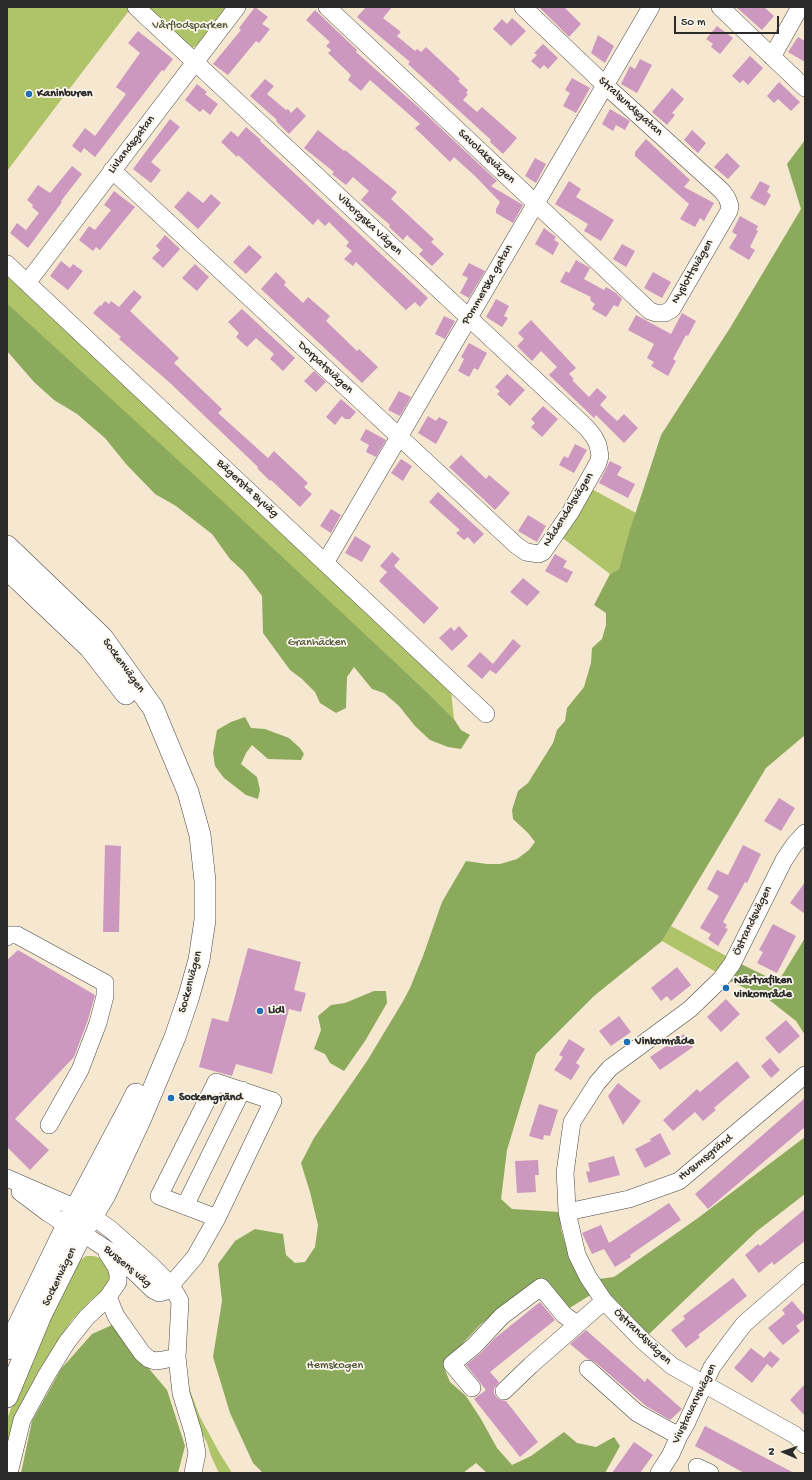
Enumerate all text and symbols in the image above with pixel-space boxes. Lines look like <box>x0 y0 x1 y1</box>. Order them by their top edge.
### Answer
scale bar <box>676 8 781 34</box>
text: 50 m <box>681 16 706 30</box>
park label: Vårflodsparken <box>152 19 228 33</box>
street label: Stralsundsgatan <box>595 74 665 140</box>
place label: Kaninburen <box>37 87 92 101</box>
marker: Kaninburen <box>24 89 34 99</box>
street label: Livlandsgatan <box>105 113 159 177</box>
street label: Savolaksvägen <box>454 127 518 187</box>
street label: Viborgska Vägen <box>333 191 405 259</box>
street label: Nyslottsvägen <box>669 237 717 307</box>
street label: Pommerska gatan <box>459 242 517 328</box>
street label: Dorpatsvägen <box>294 339 356 397</box>
street label: Bägersta Byväg <box>213 457 281 521</box>
street label: Nådendalsvägen <box>540 470 598 550</box>
street label: Sockenvägen <box>98 636 148 696</box>
park label: Granhäcken <box>288 636 346 650</box>
street label: Östrandsvägen <box>730 884 776 958</box>
street label: Sockenvägen <box>176 949 206 1015</box>
place label: Närtrafiken vinkområde <box>734 974 792 1002</box>
marker: Närtrafiken vinkområde <box>721 983 731 993</box>
place label: Lidl <box>268 1004 285 1018</box>
marker: Lidl <box>255 1006 265 1016</box>
place label: Vinkområde <box>635 1035 694 1049</box>
marker: Vinkområde <box>622 1037 632 1047</box>
place label: Sockengränd <box>179 1091 243 1105</box>
marker: Sockengränd <box>166 1093 176 1103</box>
street label: Husumsgränd <box>676 1132 736 1184</box>
street label: Bussens väg <box>100 1243 154 1291</box>
street label: Sockenvägen <box>40 1245 80 1309</box>
street label: Östrandsvägen <box>610 1306 674 1368</box>
park label: Hemskogen <box>307 1359 363 1373</box>
street label: Vivstavarvsvägen <box>669 1362 721 1446</box>
north arrow <box>764 1432 804 1472</box>
text: N <box>766 1448 778 1455</box>

